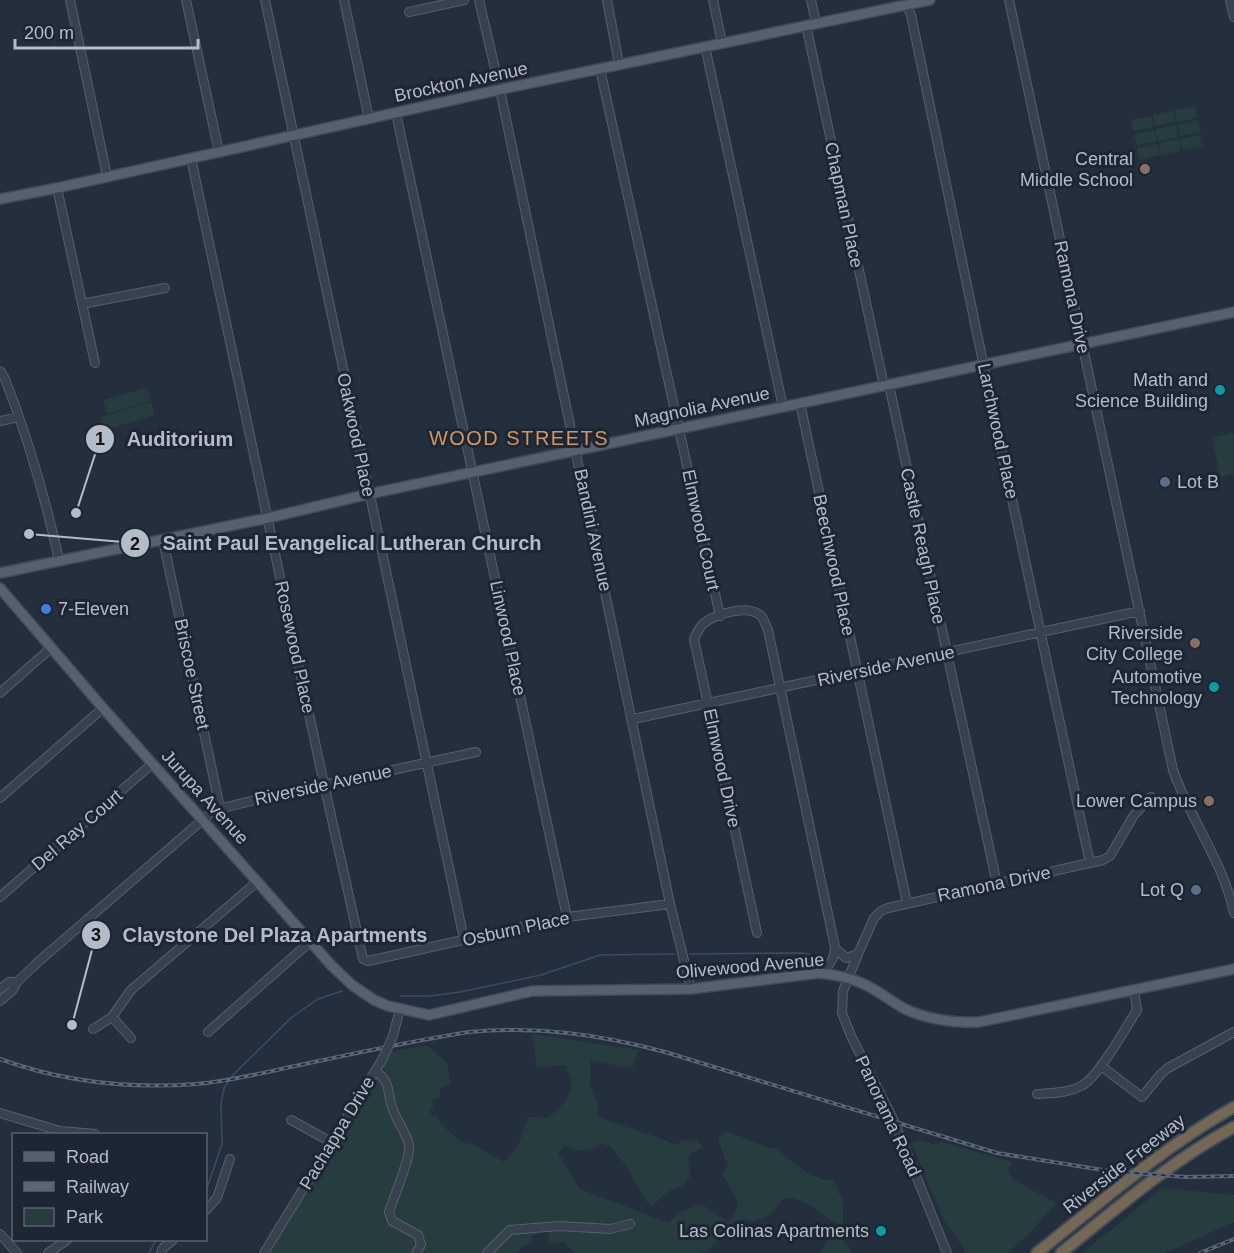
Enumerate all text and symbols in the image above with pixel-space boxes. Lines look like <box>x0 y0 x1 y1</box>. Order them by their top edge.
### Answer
scale bar <box>15 12 198 50</box>
text: 200 m <box>24 23 74 43</box>
street label: Brockton Avenue <box>393 58 529 106</box>
street label: Chapman Place <box>821 140 867 270</box>
place label: Central Middle School <box>1020 149 1133 190</box>
marker: Central Middle School <box>1138 162 1152 176</box>
street label: Ramona Drive <box>1050 239 1094 355</box>
street label: Larchwood Place <box>974 361 1022 501</box>
place label: Math and Science Building <box>1075 370 1208 411</box>
street label: Oakwood Place <box>333 371 379 499</box>
street label: Magnolia Avenue <box>633 383 771 431</box>
marker: Math and Science Building <box>1213 383 1227 397</box>
callout: Auditorium <box>85 420 246 458</box>
district label: WOOD STREETS <box>429 427 609 449</box>
text: Auditorium <box>127 428 233 450</box>
text: 1 <box>95 429 105 449</box>
street label: Castle Reagh Place <box>897 466 949 626</box>
street label: Bandini Avenue <box>570 467 616 593</box>
street label: Elmwood Court <box>678 468 724 592</box>
place label: Lot B <box>1177 472 1219 492</box>
marker: Lot B <box>1158 475 1172 489</box>
street label: Beechwood Place <box>809 492 859 638</box>
callout: Saint Paul Evangelical Lutheran Church <box>120 524 553 562</box>
text: Saint Paul Evangelical Lutheran Church <box>163 532 541 554</box>
text: 2 <box>130 534 140 554</box>
street label: Rosewood Place <box>271 579 319 715</box>
street label: Linwood Place <box>486 579 530 697</box>
place label: 7-Eleven <box>58 599 129 619</box>
marker: 7-Eleven <box>39 602 53 616</box>
street label: Briscoe Street <box>170 617 214 731</box>
place label: Riverside City College <box>1086 623 1183 664</box>
marker: Riverside City College <box>1188 636 1202 650</box>
street label: Riverside Avenue <box>816 642 956 690</box>
place label: Automotive Technology <box>1111 667 1202 708</box>
marker: Automotive Technology <box>1207 680 1221 694</box>
street label: Elmwood Drive <box>700 707 744 829</box>
street label: Jurupa Avenue <box>157 746 253 848</box>
street label: Riverside Avenue <box>253 761 393 809</box>
street label: Del Ray Court <box>28 785 126 875</box>
place label: Lower Campus <box>1076 791 1197 811</box>
marker: Lower Campus <box>1202 794 1216 808</box>
street label: Ramona Drive <box>936 862 1052 906</box>
place label: Lot Q <box>1140 880 1184 900</box>
marker: Lot Q <box>1189 883 1203 897</box>
street label: Osburn Place <box>461 908 571 950</box>
callout: Claystone Del Plaza Apartments <box>81 916 440 954</box>
text: Claystone Del Plaza Apartments <box>123 924 427 946</box>
text: 3 <box>91 925 101 945</box>
street label: Olivewood Avenue <box>675 950 825 982</box>
street label: Panorama Road <box>851 1052 925 1180</box>
street label: Pachappa Drive <box>295 1073 379 1193</box>
street label: Riverside Freeway <box>1059 1110 1189 1218</box>
legend <box>12 1133 207 1241</box>
text: Road <box>66 1147 109 1167</box>
text: Railway <box>66 1177 129 1197</box>
text: Park <box>66 1207 104 1227</box>
place label: Las Colinas Apartments <box>679 1221 869 1241</box>
marker: Las Colinas Apartments <box>874 1224 888 1238</box>

